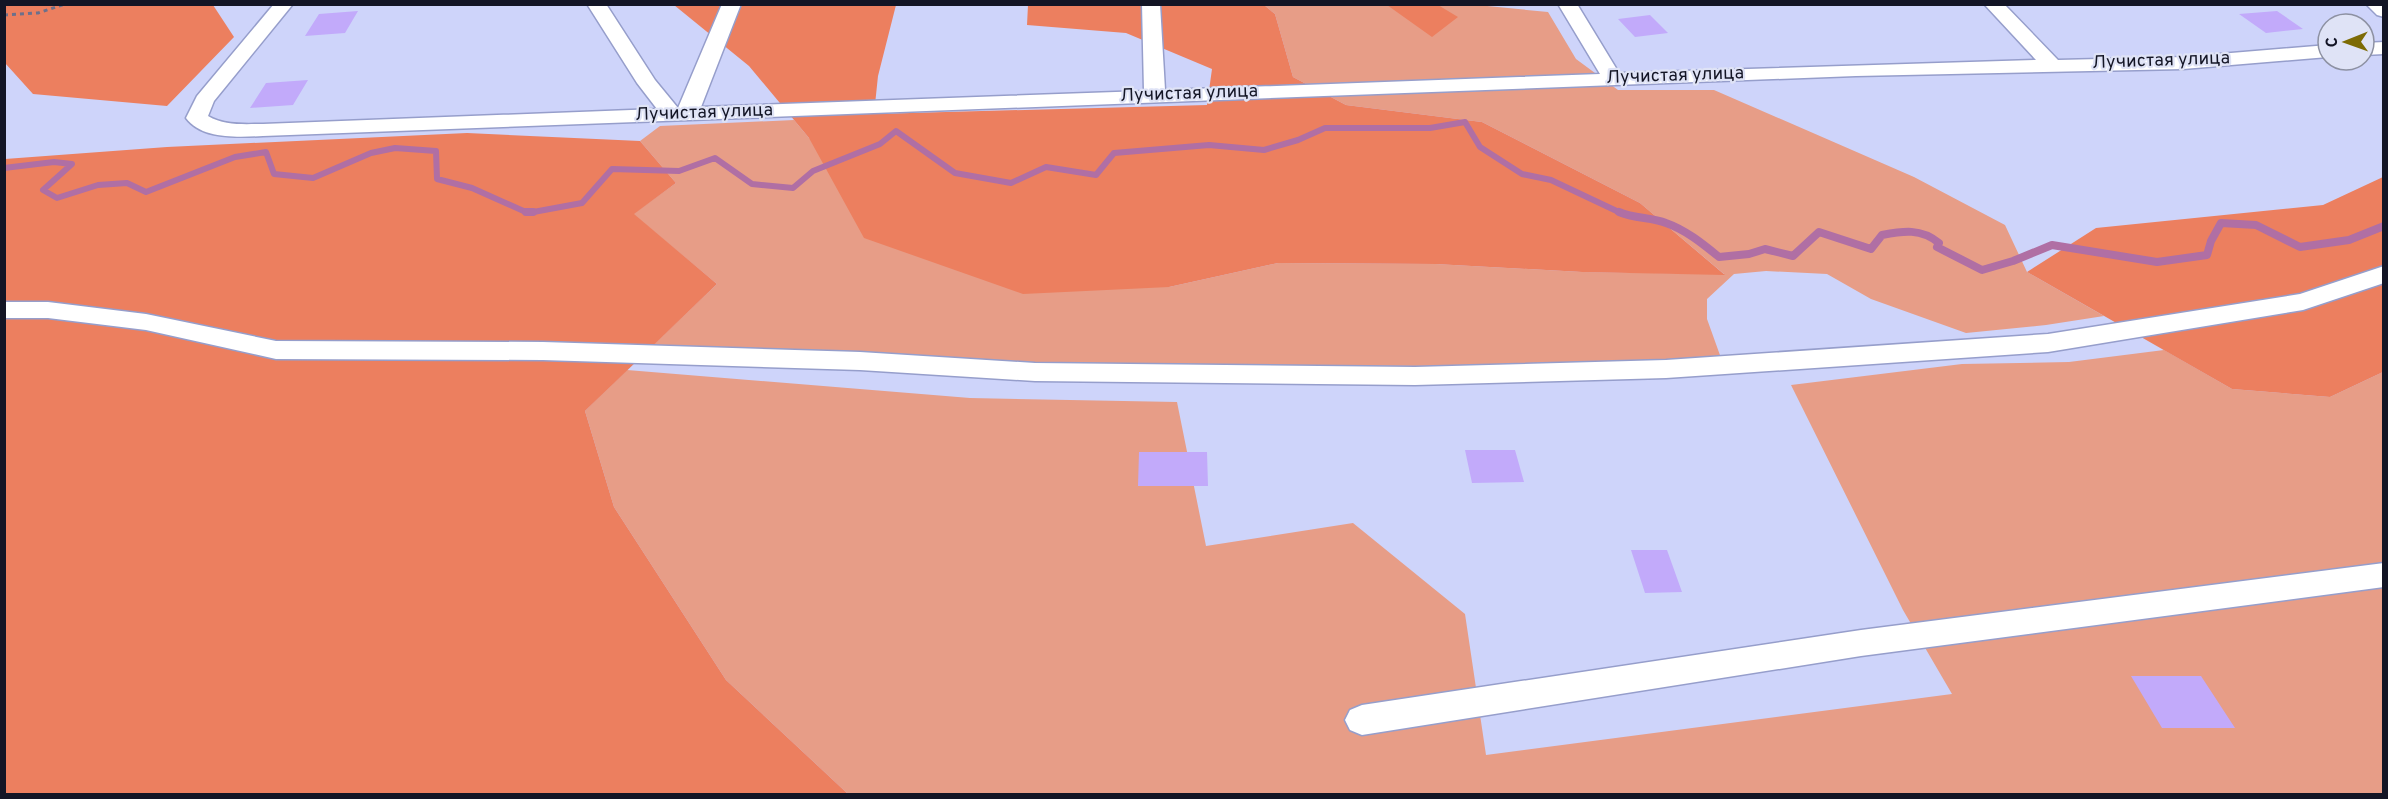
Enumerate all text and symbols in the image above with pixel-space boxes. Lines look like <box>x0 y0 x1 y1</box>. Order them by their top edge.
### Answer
north arrow <box>2316 12 2376 72</box>
text: С <box>2323 37 2343 48</box>
street label: Лучистая улица <box>2092 47 2230 75</box>
street label: Лучистая улица <box>1606 62 1744 90</box>
street label: Лучистая улица <box>1120 80 1258 108</box>
street label: Лучистая улица <box>635 99 773 127</box>

